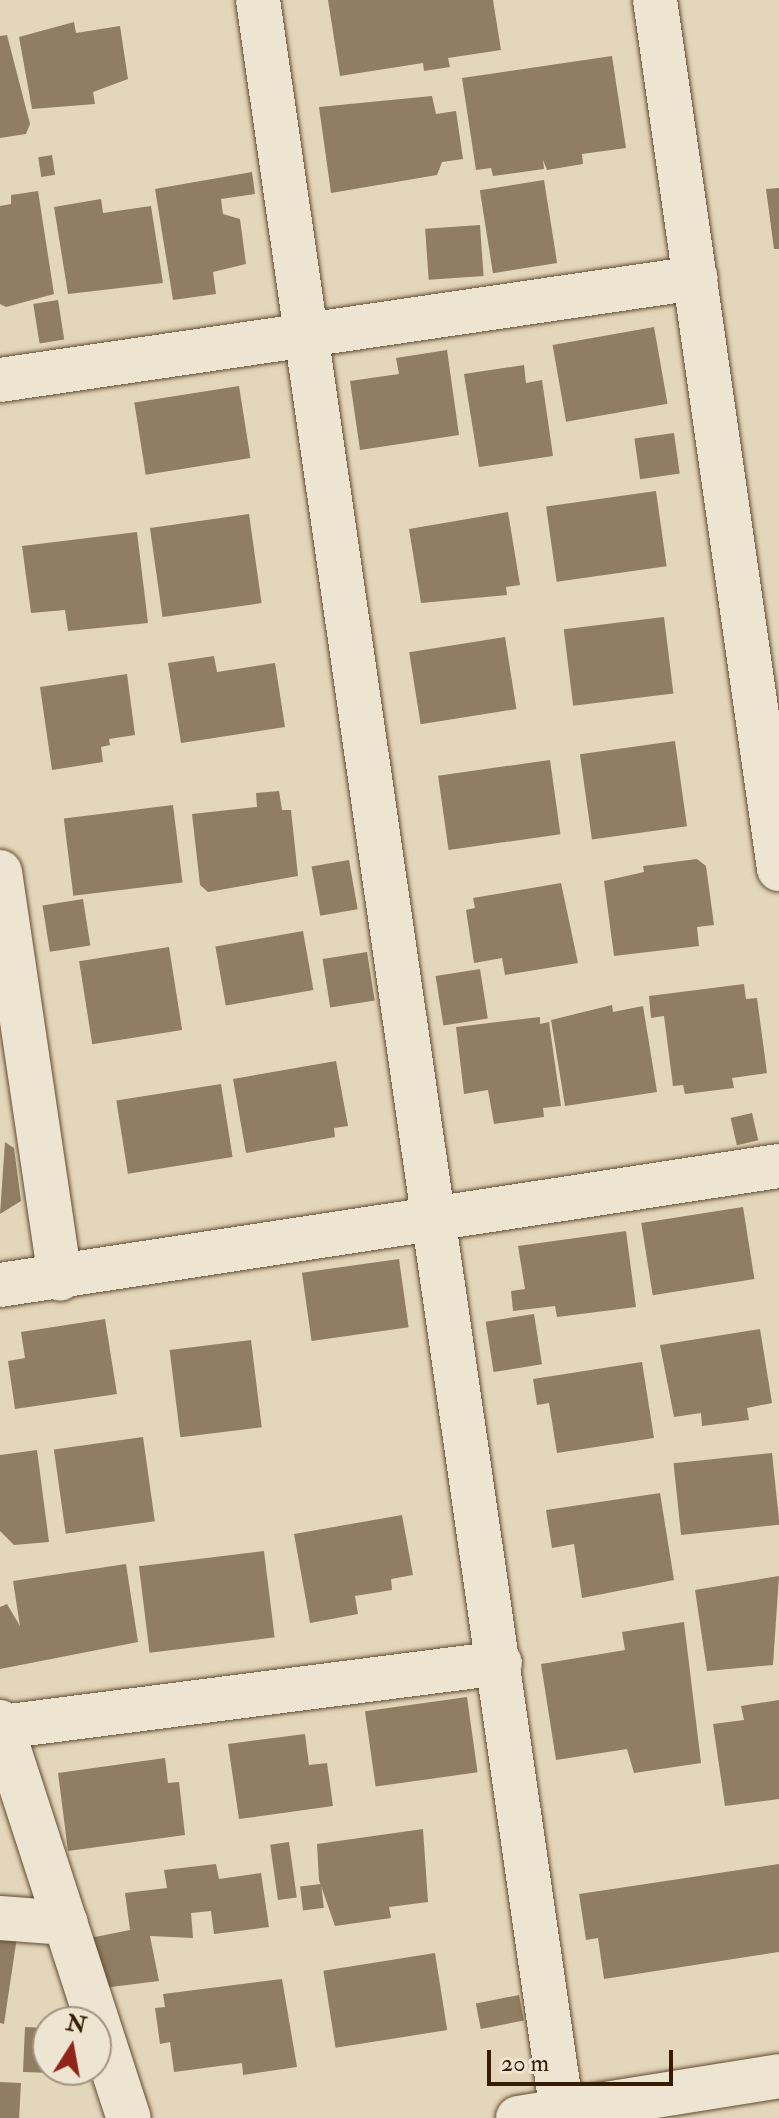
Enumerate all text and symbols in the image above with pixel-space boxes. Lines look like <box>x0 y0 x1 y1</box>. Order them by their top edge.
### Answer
north arrow <box>32 2006 112 2086</box>
text: N <box>64 2009 89 2040</box>
scale bar <box>491 2034 677 2084</box>
text: 20 m <box>501 2048 549 2079</box>

